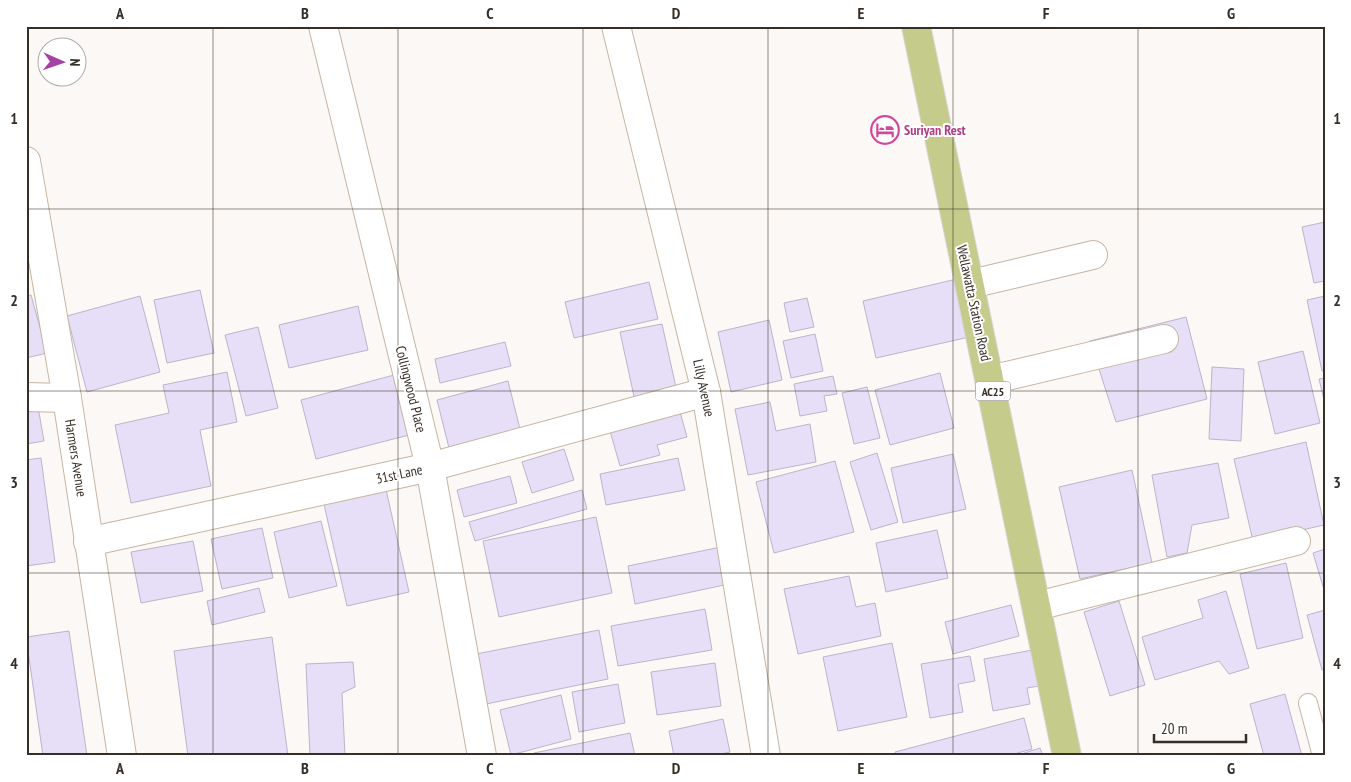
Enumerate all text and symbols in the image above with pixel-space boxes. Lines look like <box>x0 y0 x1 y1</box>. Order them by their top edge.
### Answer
text: A <box>115 3 125 23</box>
text: B <box>301 3 309 23</box>
text: C <box>486 3 494 23</box>
text: D <box>672 3 681 23</box>
text: E <box>858 3 865 23</box>
text: F <box>1043 3 1050 23</box>
text: G <box>1227 3 1235 23</box>
north arrow <box>38 38 88 88</box>
text: N <box>66 58 84 67</box>
text: 1 <box>10 108 18 128</box>
text: 1 <box>1333 108 1341 128</box>
hotel icon: Suriyan Rest <box>870 115 900 145</box>
place label: Suriyan Rest <box>904 121 966 139</box>
street label: Wellawatta Station Road <box>953 243 995 363</box>
text: 2 <box>10 290 18 310</box>
text: 2 <box>1333 290 1341 310</box>
street label: Collingwood Place <box>392 344 431 434</box>
street label: Lilly Avenue <box>689 358 719 419</box>
road number: AC25 <box>976 382 1010 401</box>
street label: Harmers Avenue <box>61 418 91 498</box>
street label: 31st Lane <box>374 460 424 488</box>
text: 3 <box>10 472 18 492</box>
text: 3 <box>1333 472 1341 492</box>
text: 4 <box>10 653 18 673</box>
text: 4 <box>1333 653 1341 673</box>
scale bar <box>1154 712 1246 744</box>
text: 20 m <box>1161 719 1187 738</box>
text: A <box>115 758 125 778</box>
text: B <box>301 758 309 778</box>
text: C <box>486 758 494 778</box>
text: D <box>672 758 681 778</box>
text: E <box>858 758 865 778</box>
text: F <box>1043 758 1050 778</box>
text: G <box>1227 758 1235 778</box>

